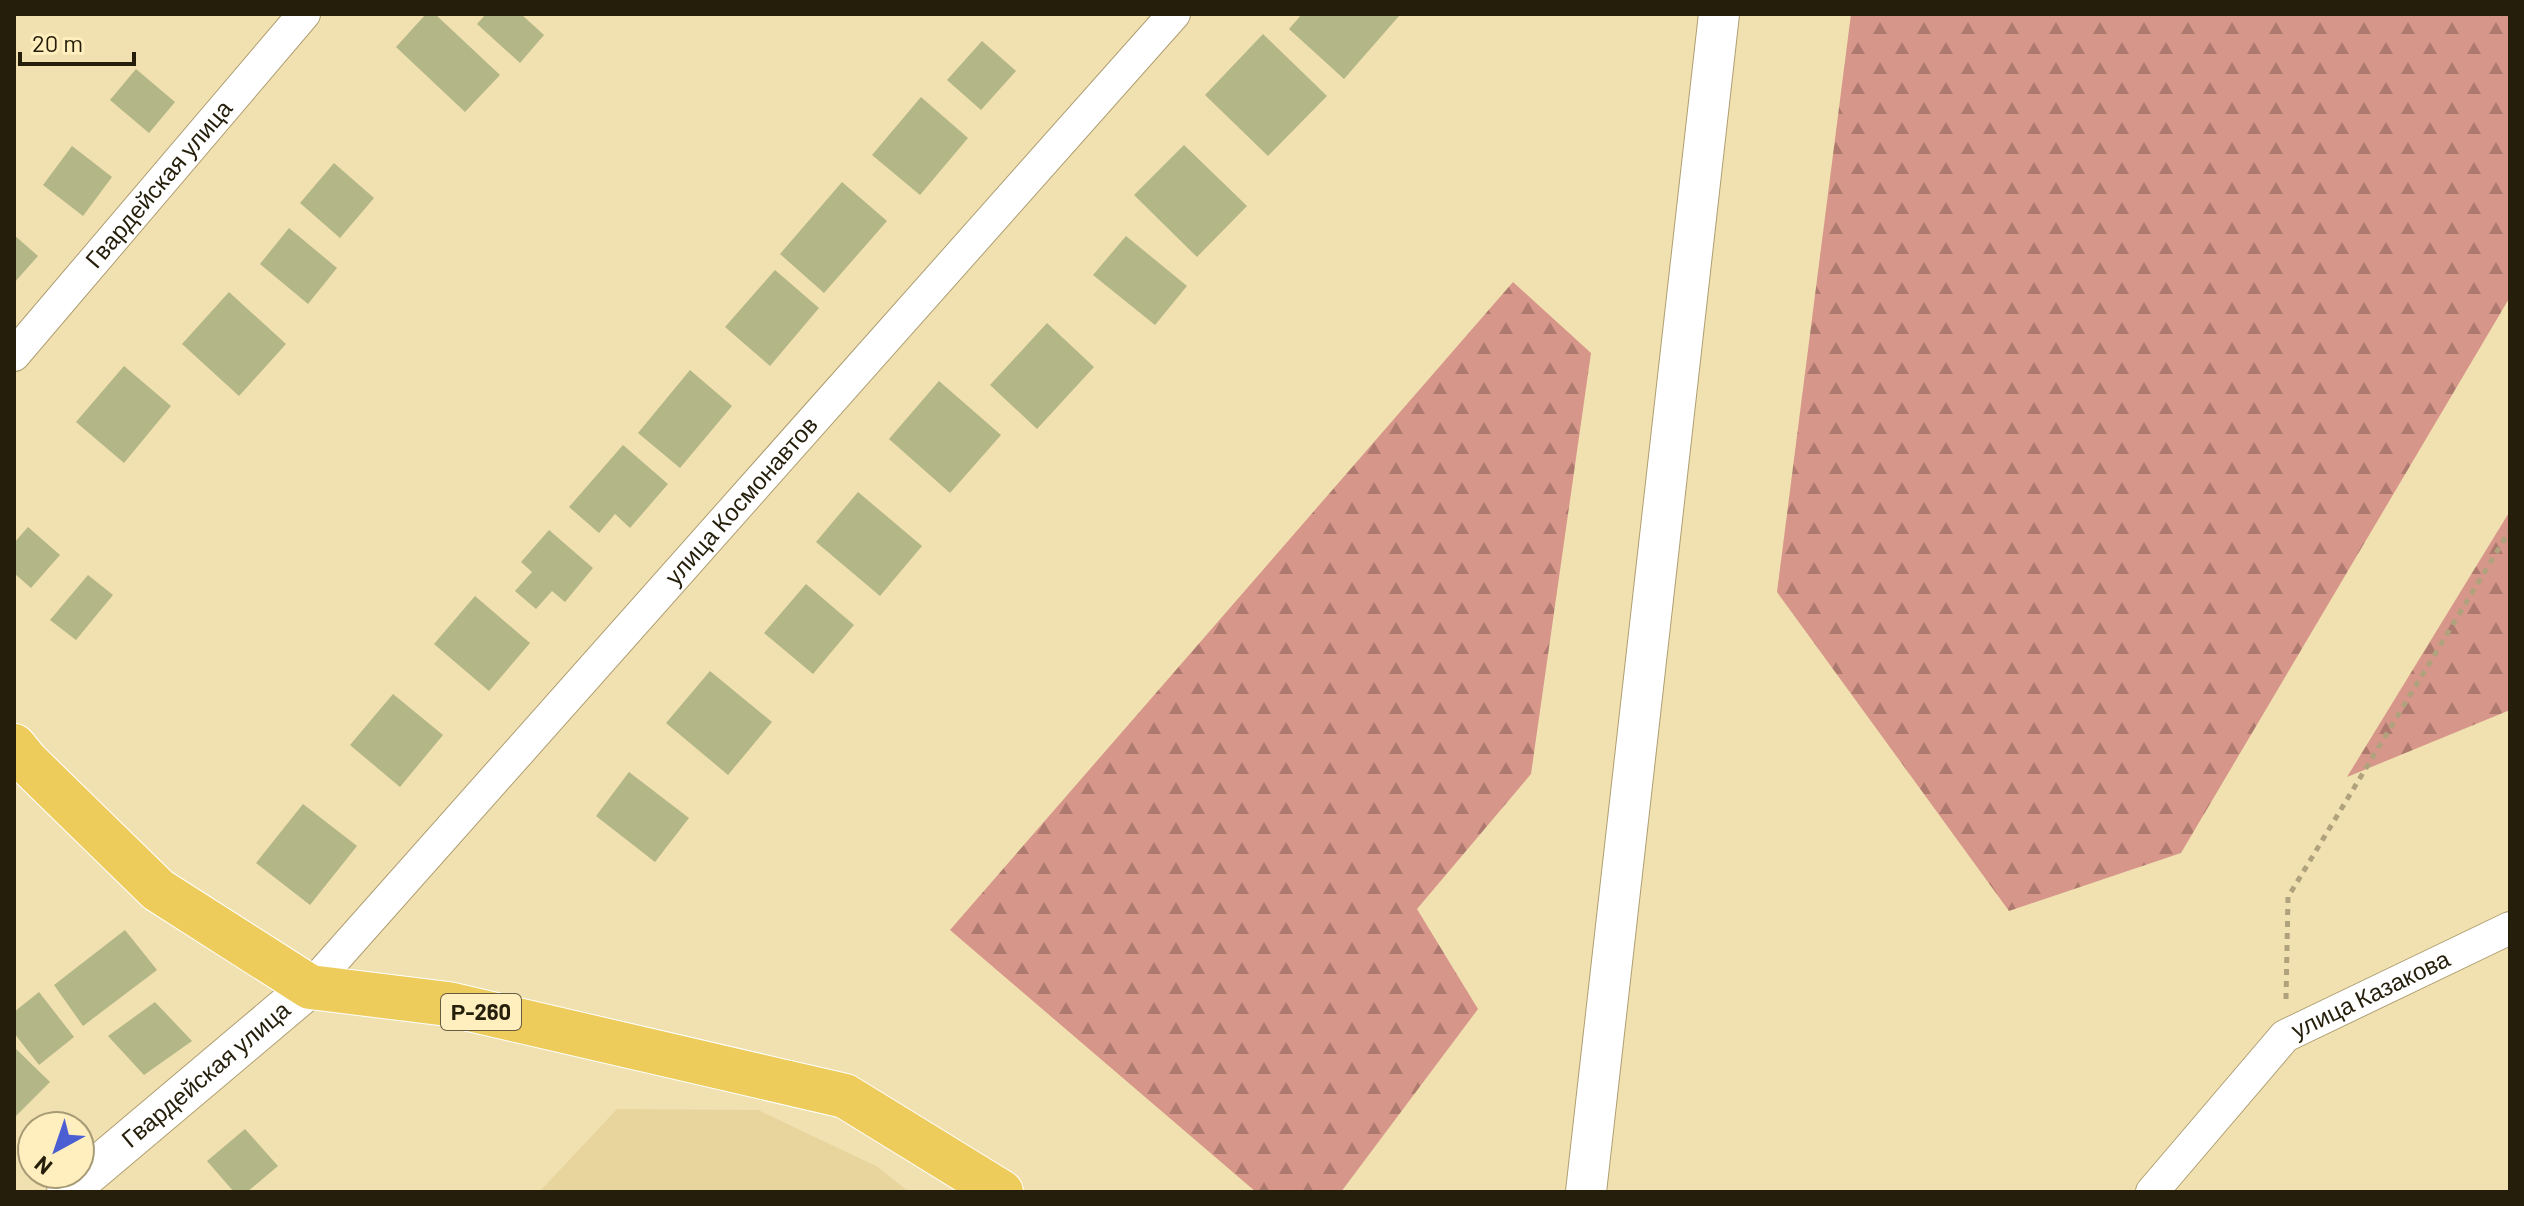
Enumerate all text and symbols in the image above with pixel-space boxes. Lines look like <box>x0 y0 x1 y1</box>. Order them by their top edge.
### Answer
scale bar <box>20 16 134 66</box>
text: 20 m <box>32 28 83 57</box>
street label: Гвардейская улица <box>78 93 238 273</box>
street label: улица Космонавтов <box>658 410 823 590</box>
street label: улица Казакова <box>2286 943 2454 1044</box>
street label: Гвардейская улица <box>115 994 296 1153</box>
road number: Р-260 <box>441 994 521 1030</box>
north arrow <box>16 1110 96 1190</box>
text: N <box>29 1151 56 1181</box>

